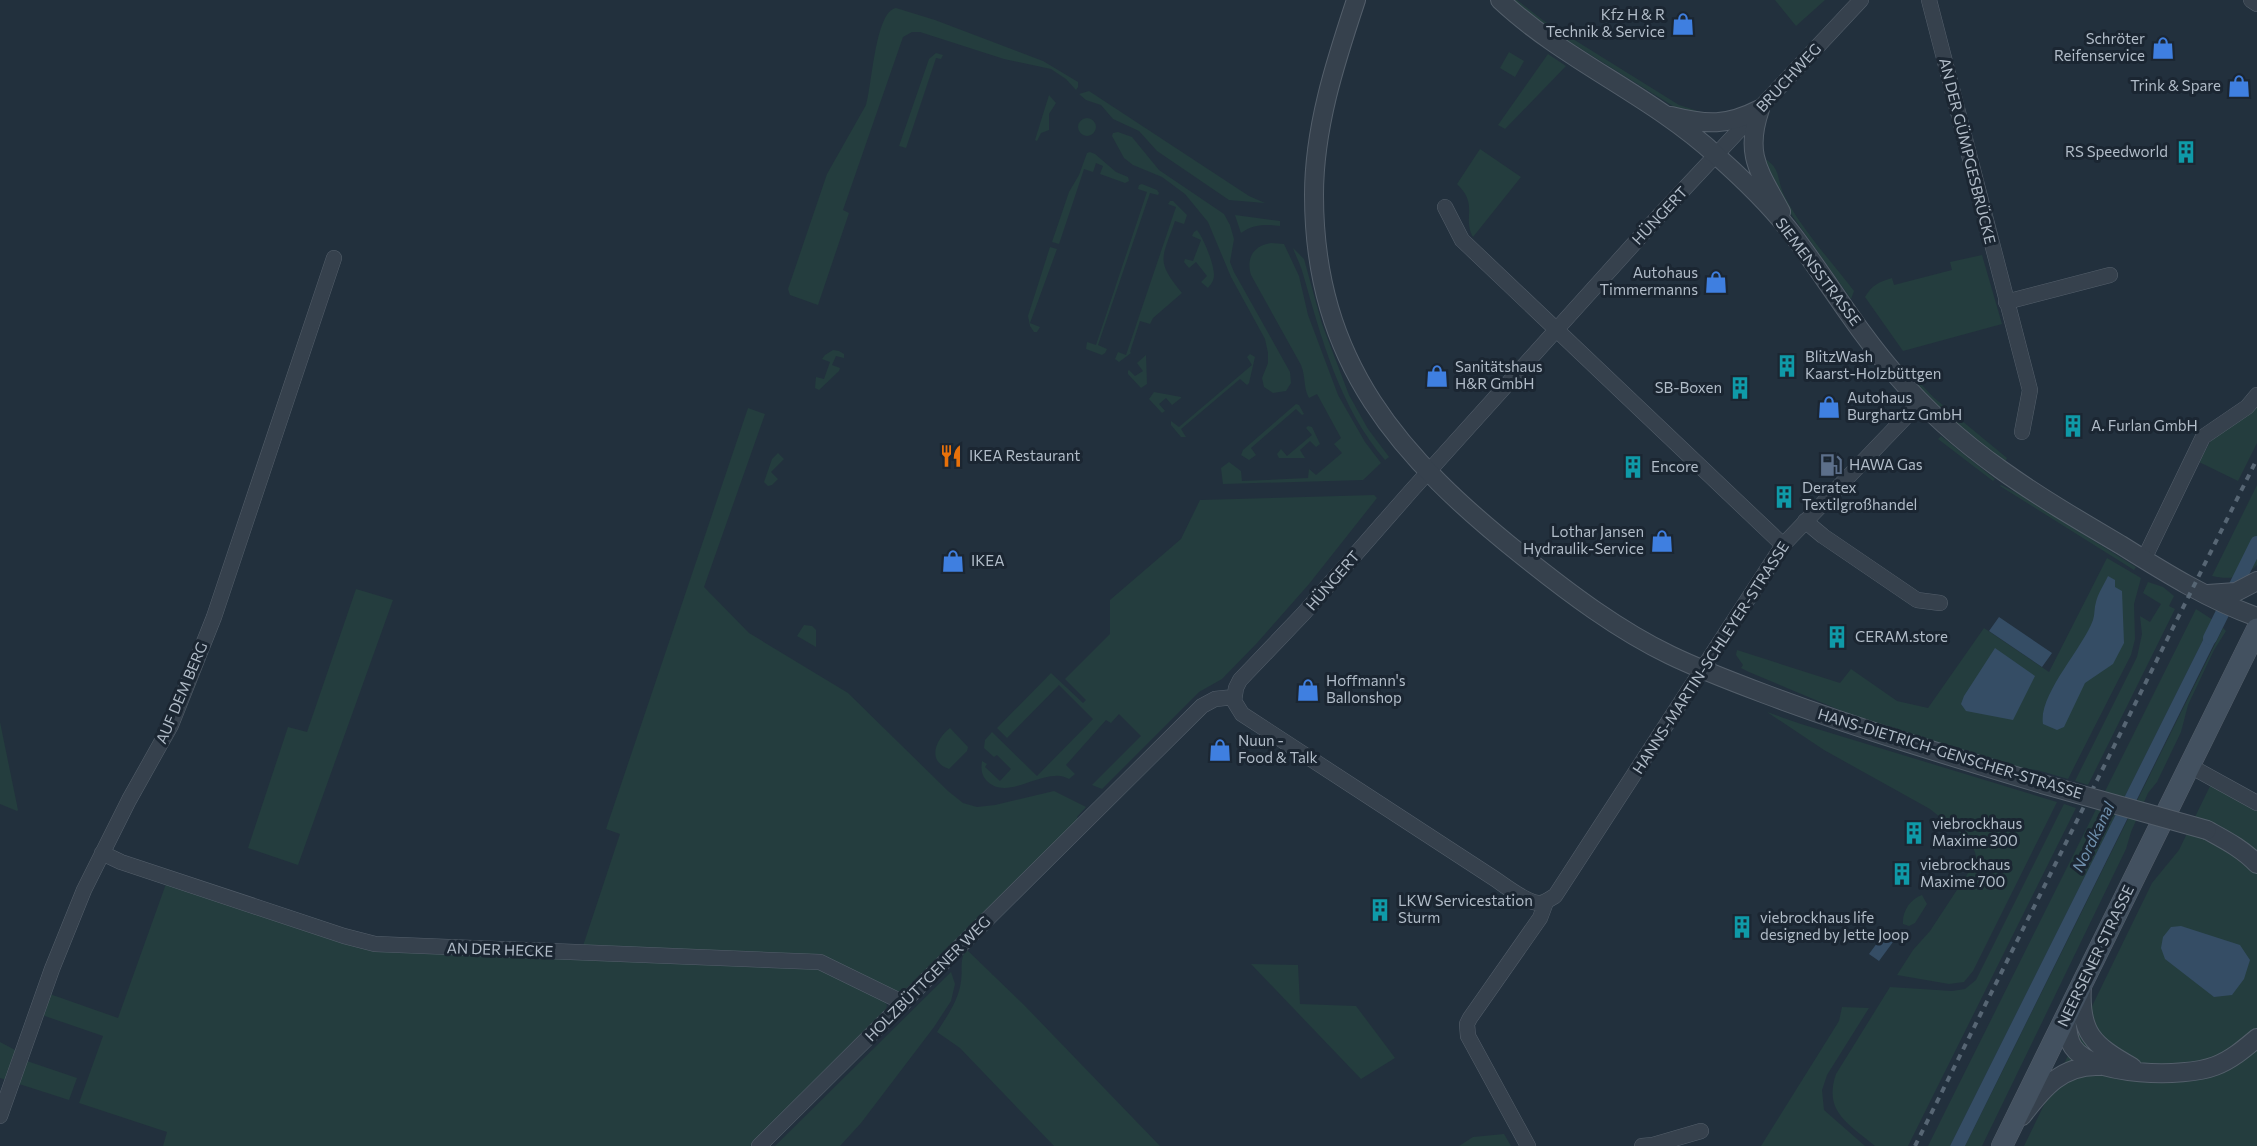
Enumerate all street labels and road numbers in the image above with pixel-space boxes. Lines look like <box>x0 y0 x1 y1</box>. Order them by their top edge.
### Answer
street label: BRUCHWEG <box>1752 39 1825 115</box>
street label: AN DER GÜMPGESBRÜCKE <box>1936 56 2000 246</box>
street label: HÜNGERT <box>1628 182 1691 248</box>
street label: SIEMENSSTRASSE <box>1772 214 1865 329</box>
street label: HANNS-MARTIN-SCHLEYER-STRASSE <box>1628 538 1792 777</box>
street label: HÜNGERT <box>1302 547 1363 614</box>
street label: AUF DEM BERG <box>152 639 211 746</box>
street label: HANS-DIETRICH-GENSCHER-STRASSE <box>1816 704 2085 802</box>
street label: NEERSENER STRASSE <box>2053 882 2137 1029</box>
street label: HOLZBÜTTGENER WEG <box>861 912 994 1045</box>
street label: AN DER HECKE <box>446 938 554 960</box>

